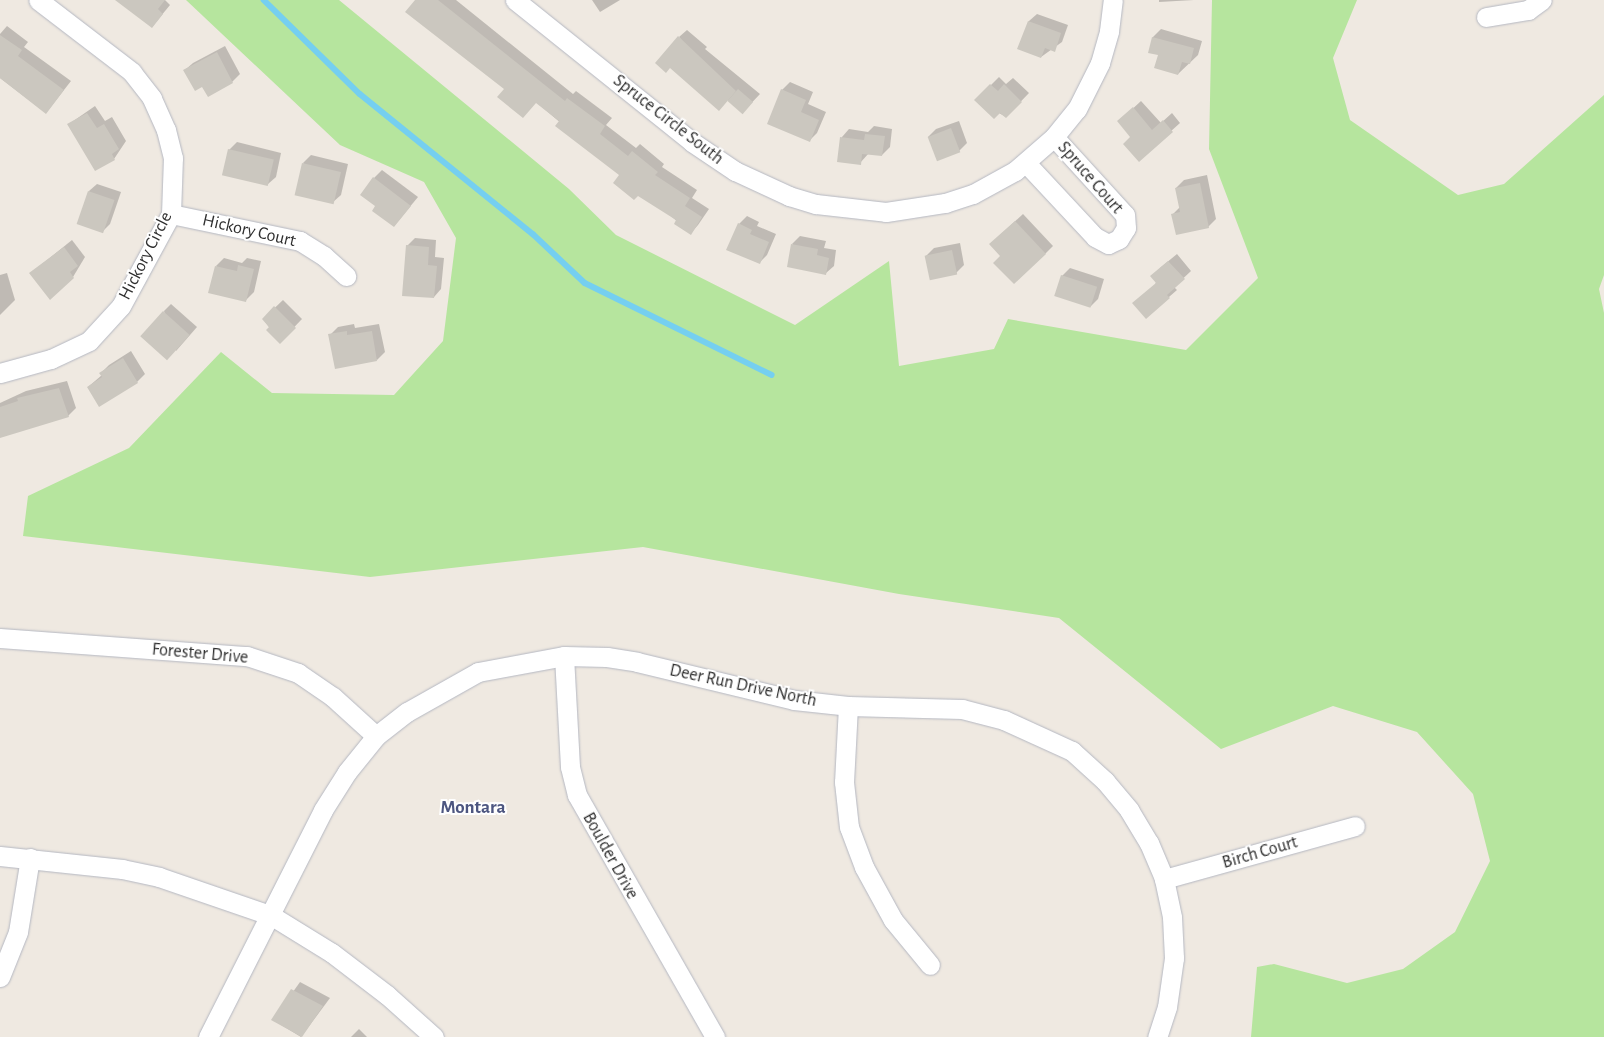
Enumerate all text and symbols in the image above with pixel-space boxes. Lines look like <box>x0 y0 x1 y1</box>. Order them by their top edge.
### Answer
street label: Spruce Circle South <box>609 70 727 170</box>
street label: Spruce Court <box>1053 137 1127 219</box>
street label: Hickory Circle <box>115 208 177 304</box>
street label: Hickory Court <box>200 210 298 252</box>
street label: Forester Drive <box>151 639 249 669</box>
street label: Deer Run Drive North <box>667 660 819 712</box>
district label: Montara <box>440 797 506 819</box>
street label: Boulder Drive <box>577 809 643 903</box>
street label: Birch Court <box>1220 832 1300 874</box>

